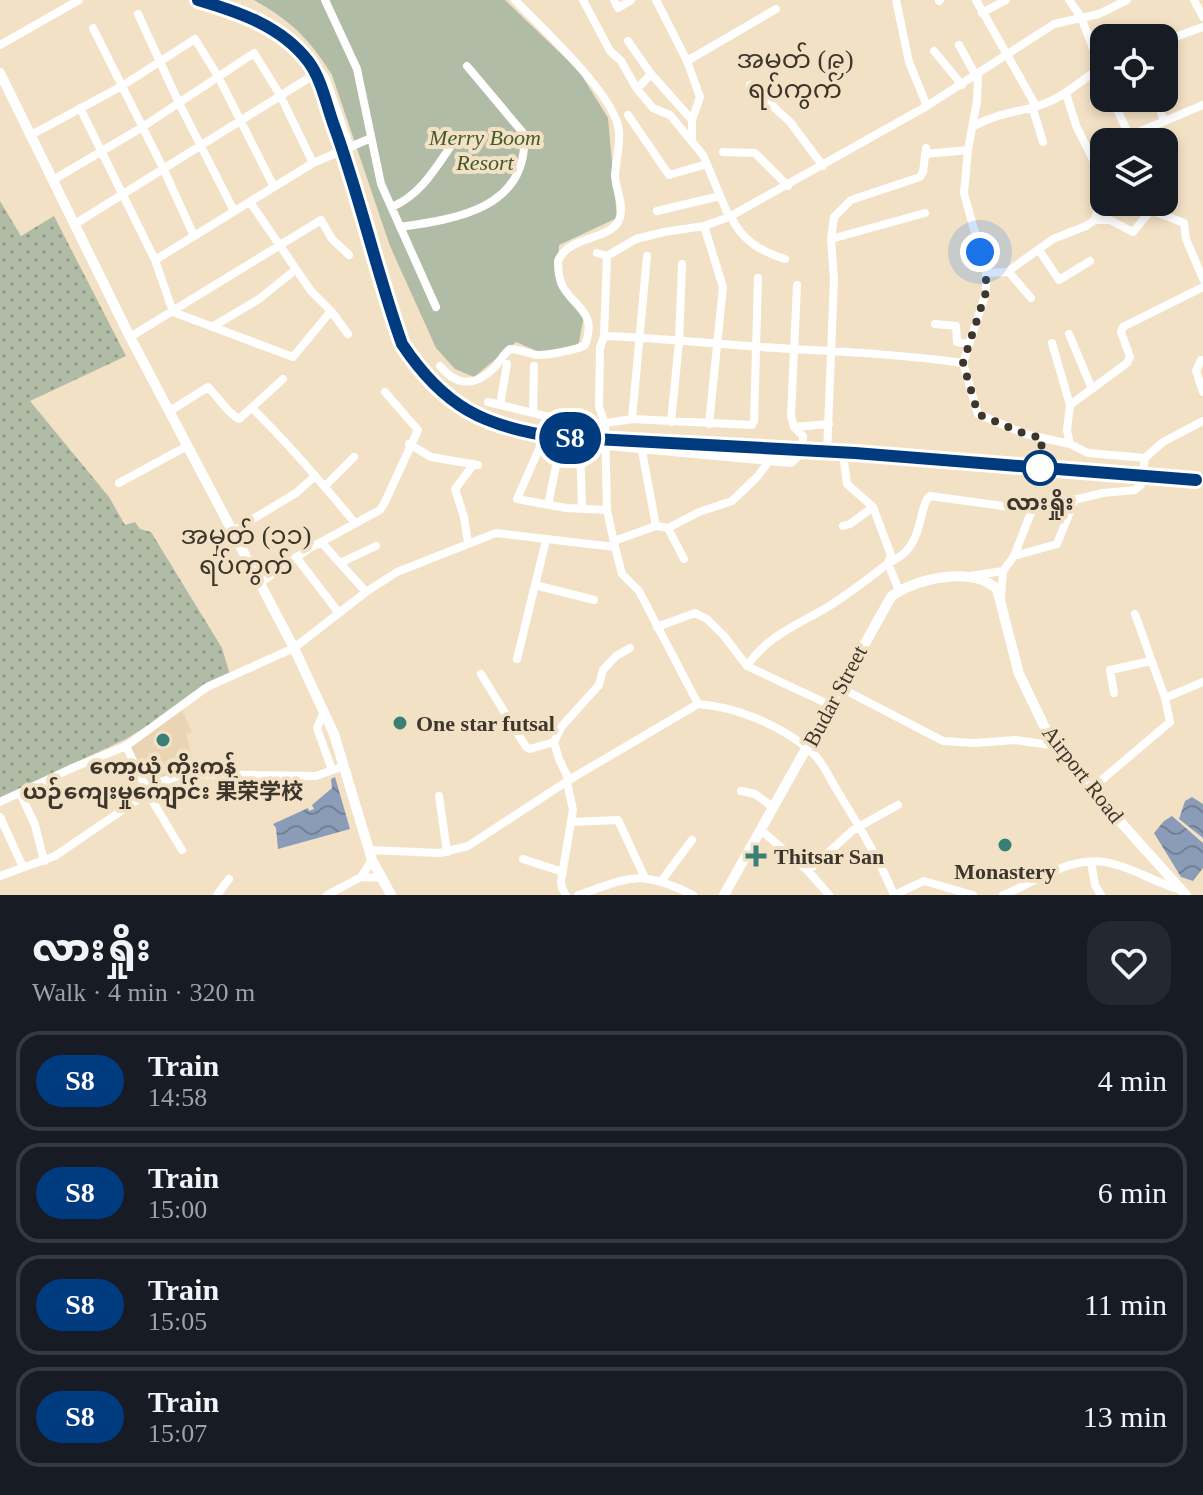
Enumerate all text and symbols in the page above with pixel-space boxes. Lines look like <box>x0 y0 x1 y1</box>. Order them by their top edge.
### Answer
map controls <box>1090 24 1178 216</box>
button: locate <box>1090 24 1178 112</box>
district label: အမှတ် (၉) ရပ်ကွက် <box>736 42 854 110</box>
park label: Merry Boom Resort <box>428 125 541 175</box>
button: layers <box>1090 128 1178 216</box>
your location <box>960 232 1000 272</box>
line badge: S8 <box>534 412 606 464</box>
text: S8 <box>555 422 585 453</box>
marker: လားရှိုး <box>1023 451 1057 485</box>
place label: လားရှိုး <box>1006 488 1074 520</box>
district label: အမှတ် (၁၁) ရပ်ကွက် <box>181 518 311 586</box>
street label: Budar Street <box>798 641 872 751</box>
place label: One star futsal <box>416 711 555 736</box>
marker: One star futsal <box>391 714 409 732</box>
street label: Airport Road <box>1037 720 1129 828</box>
marker: ကော့ယုံ ကိုးကန့် ယဉ်ကျေးမှုကျောင်း 果荣学校 <box>154 731 172 749</box>
place label: ကော့ယုံ ကိုးကန့် ယဉ်ကျေးမှုကျောင်း 果荣学校 <box>23 751 303 810</box>
marker: Monastery <box>996 836 1014 854</box>
place label: Thitsar San <box>774 844 884 869</box>
marker: Thitsar San <box>745 845 767 867</box>
place label: Monastery <box>954 859 1056 884</box>
button: heart <box>1087 921 1171 1005</box>
text: လားရှိုး <box>32 927 151 969</box>
text: Walk · 4 min · 320 m <box>32 978 255 1007</box>
text: Train <box>148 1049 219 1082</box>
text: 4 min <box>1098 1064 1167 1097</box>
text: S8 <box>65 1065 95 1096</box>
text: 14:58 <box>148 1083 207 1112</box>
text: Train <box>148 1161 219 1194</box>
text: 6 min <box>1098 1176 1167 1209</box>
text: S8 <box>65 1177 95 1208</box>
text: 15:00 <box>148 1195 207 1224</box>
text: Train <box>148 1273 219 1306</box>
text: 11 min <box>1084 1288 1167 1321</box>
text: S8 <box>65 1289 95 1320</box>
text: 15:05 <box>148 1307 207 1336</box>
text: Train <box>148 1385 219 1418</box>
text: 13 min <box>1083 1400 1167 1433</box>
text: S8 <box>65 1401 95 1432</box>
text: 15:07 <box>148 1419 207 1448</box>

